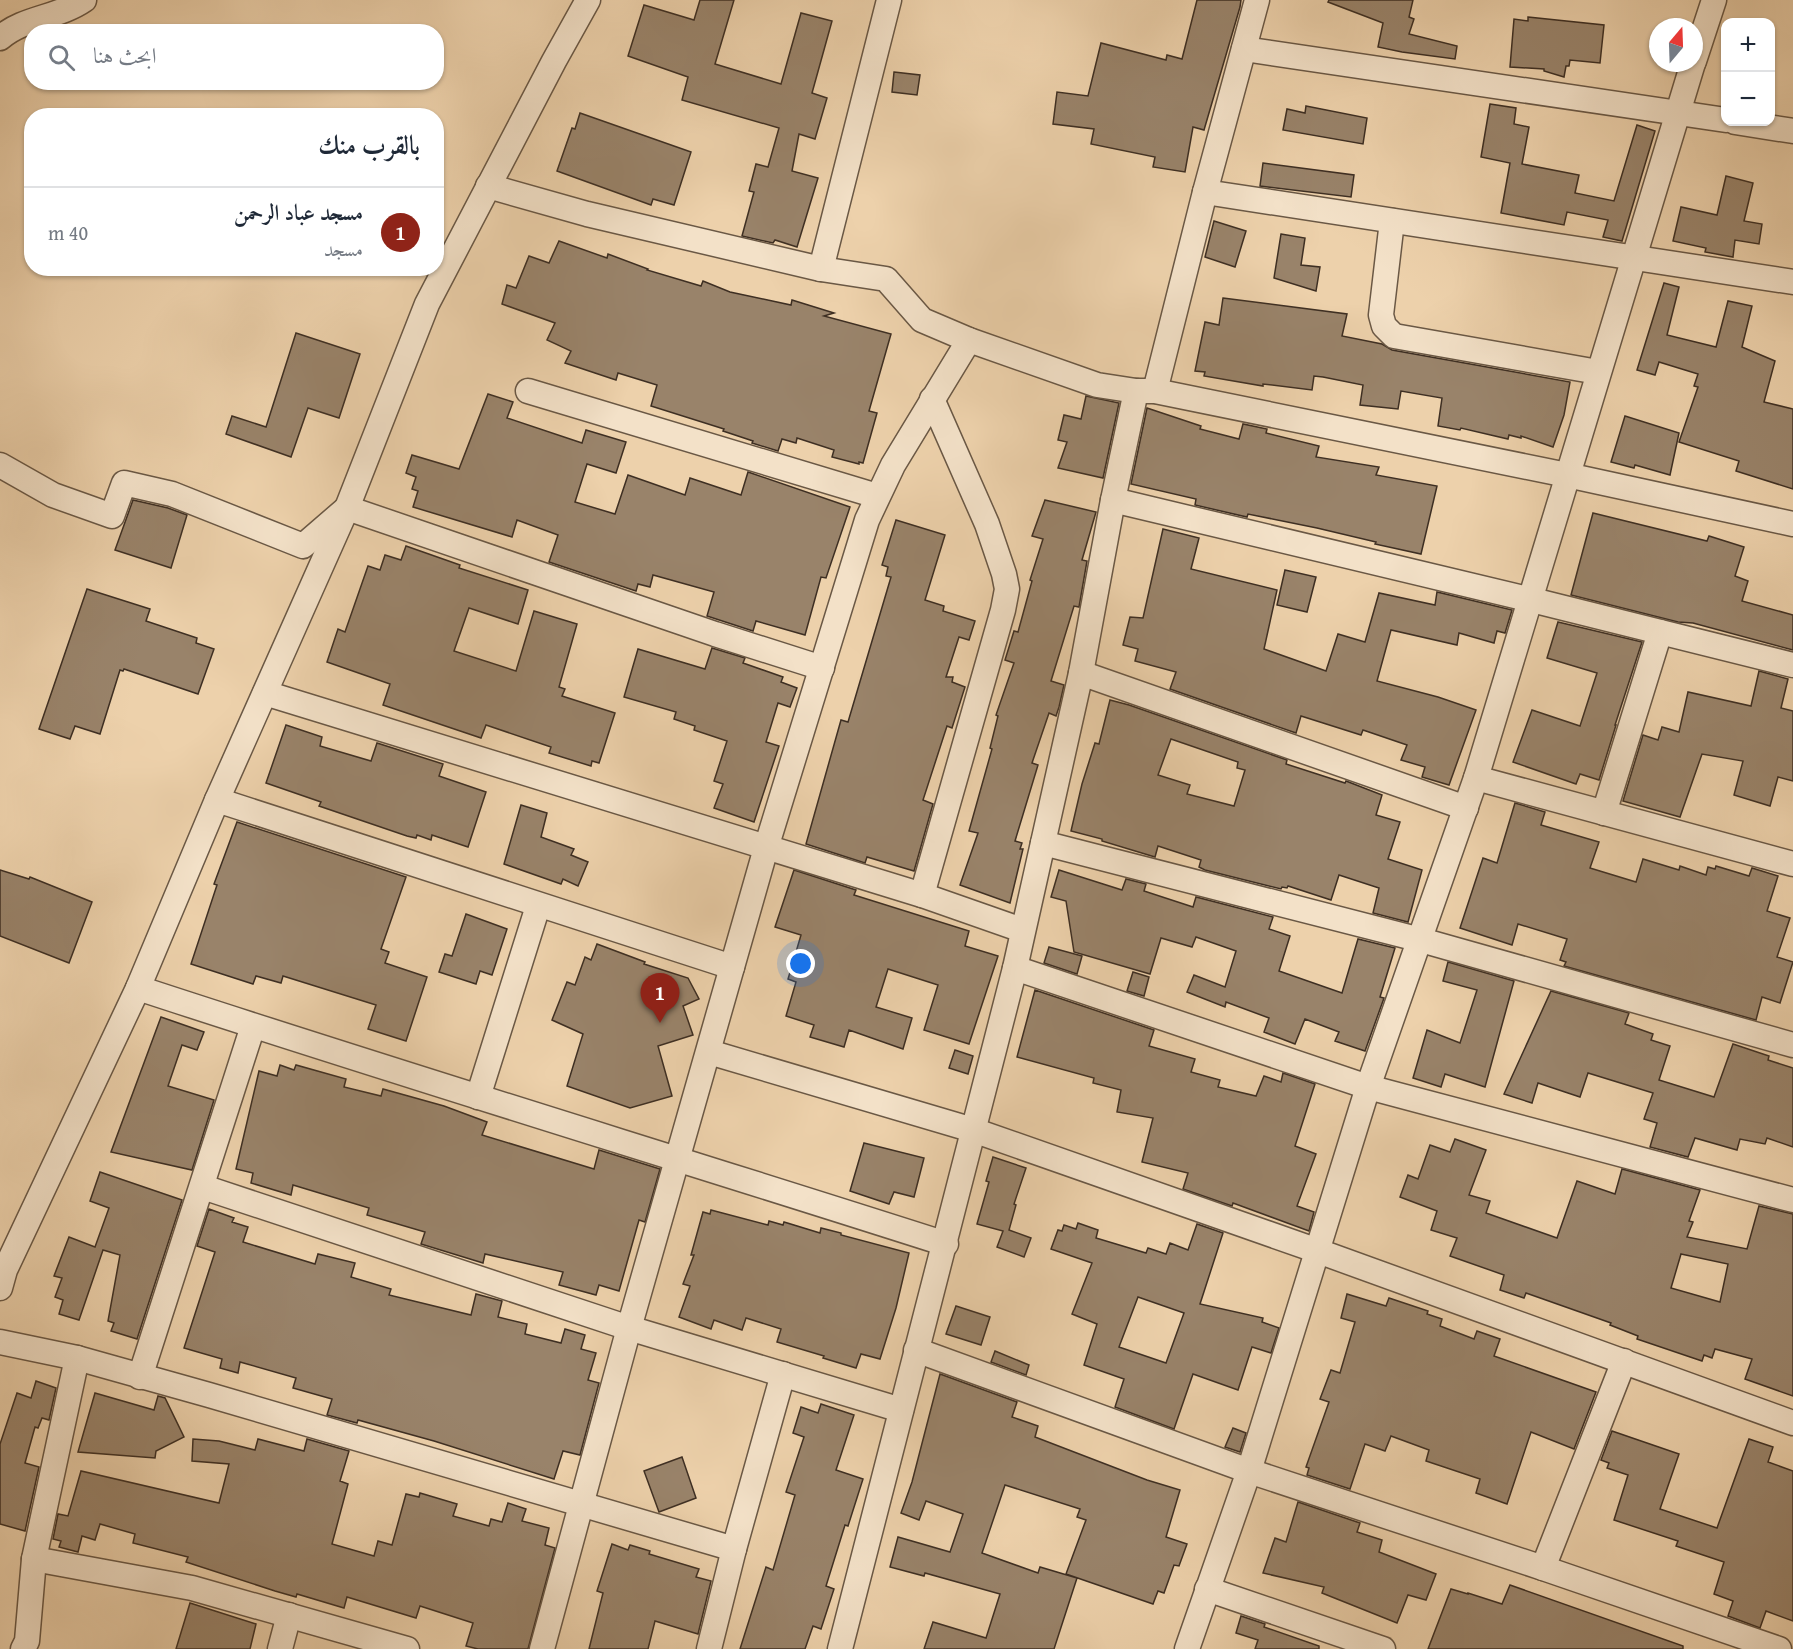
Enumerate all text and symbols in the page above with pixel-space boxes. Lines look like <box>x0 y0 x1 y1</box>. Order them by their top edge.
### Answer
north arrow <box>1649 18 1703 72</box>
map controls <box>1721 18 1775 126</box>
button: + <box>1721 18 1775 72</box>
search box <box>24 24 444 90</box>
text: ابحث هنا <box>93 39 157 71</box>
icon: search <box>45 41 78 74</box>
button: − <box>1721 72 1775 126</box>
text: بالقرب منك <box>318 125 420 164</box>
text: مسجد عباد الرحمن <box>234 196 363 228</box>
text: 40 m <box>48 218 88 247</box>
text: 1 <box>395 218 406 247</box>
text: مسجد <box>324 234 363 263</box>
your location <box>786 949 815 978</box>
pin: 1 <box>640 974 680 1023</box>

